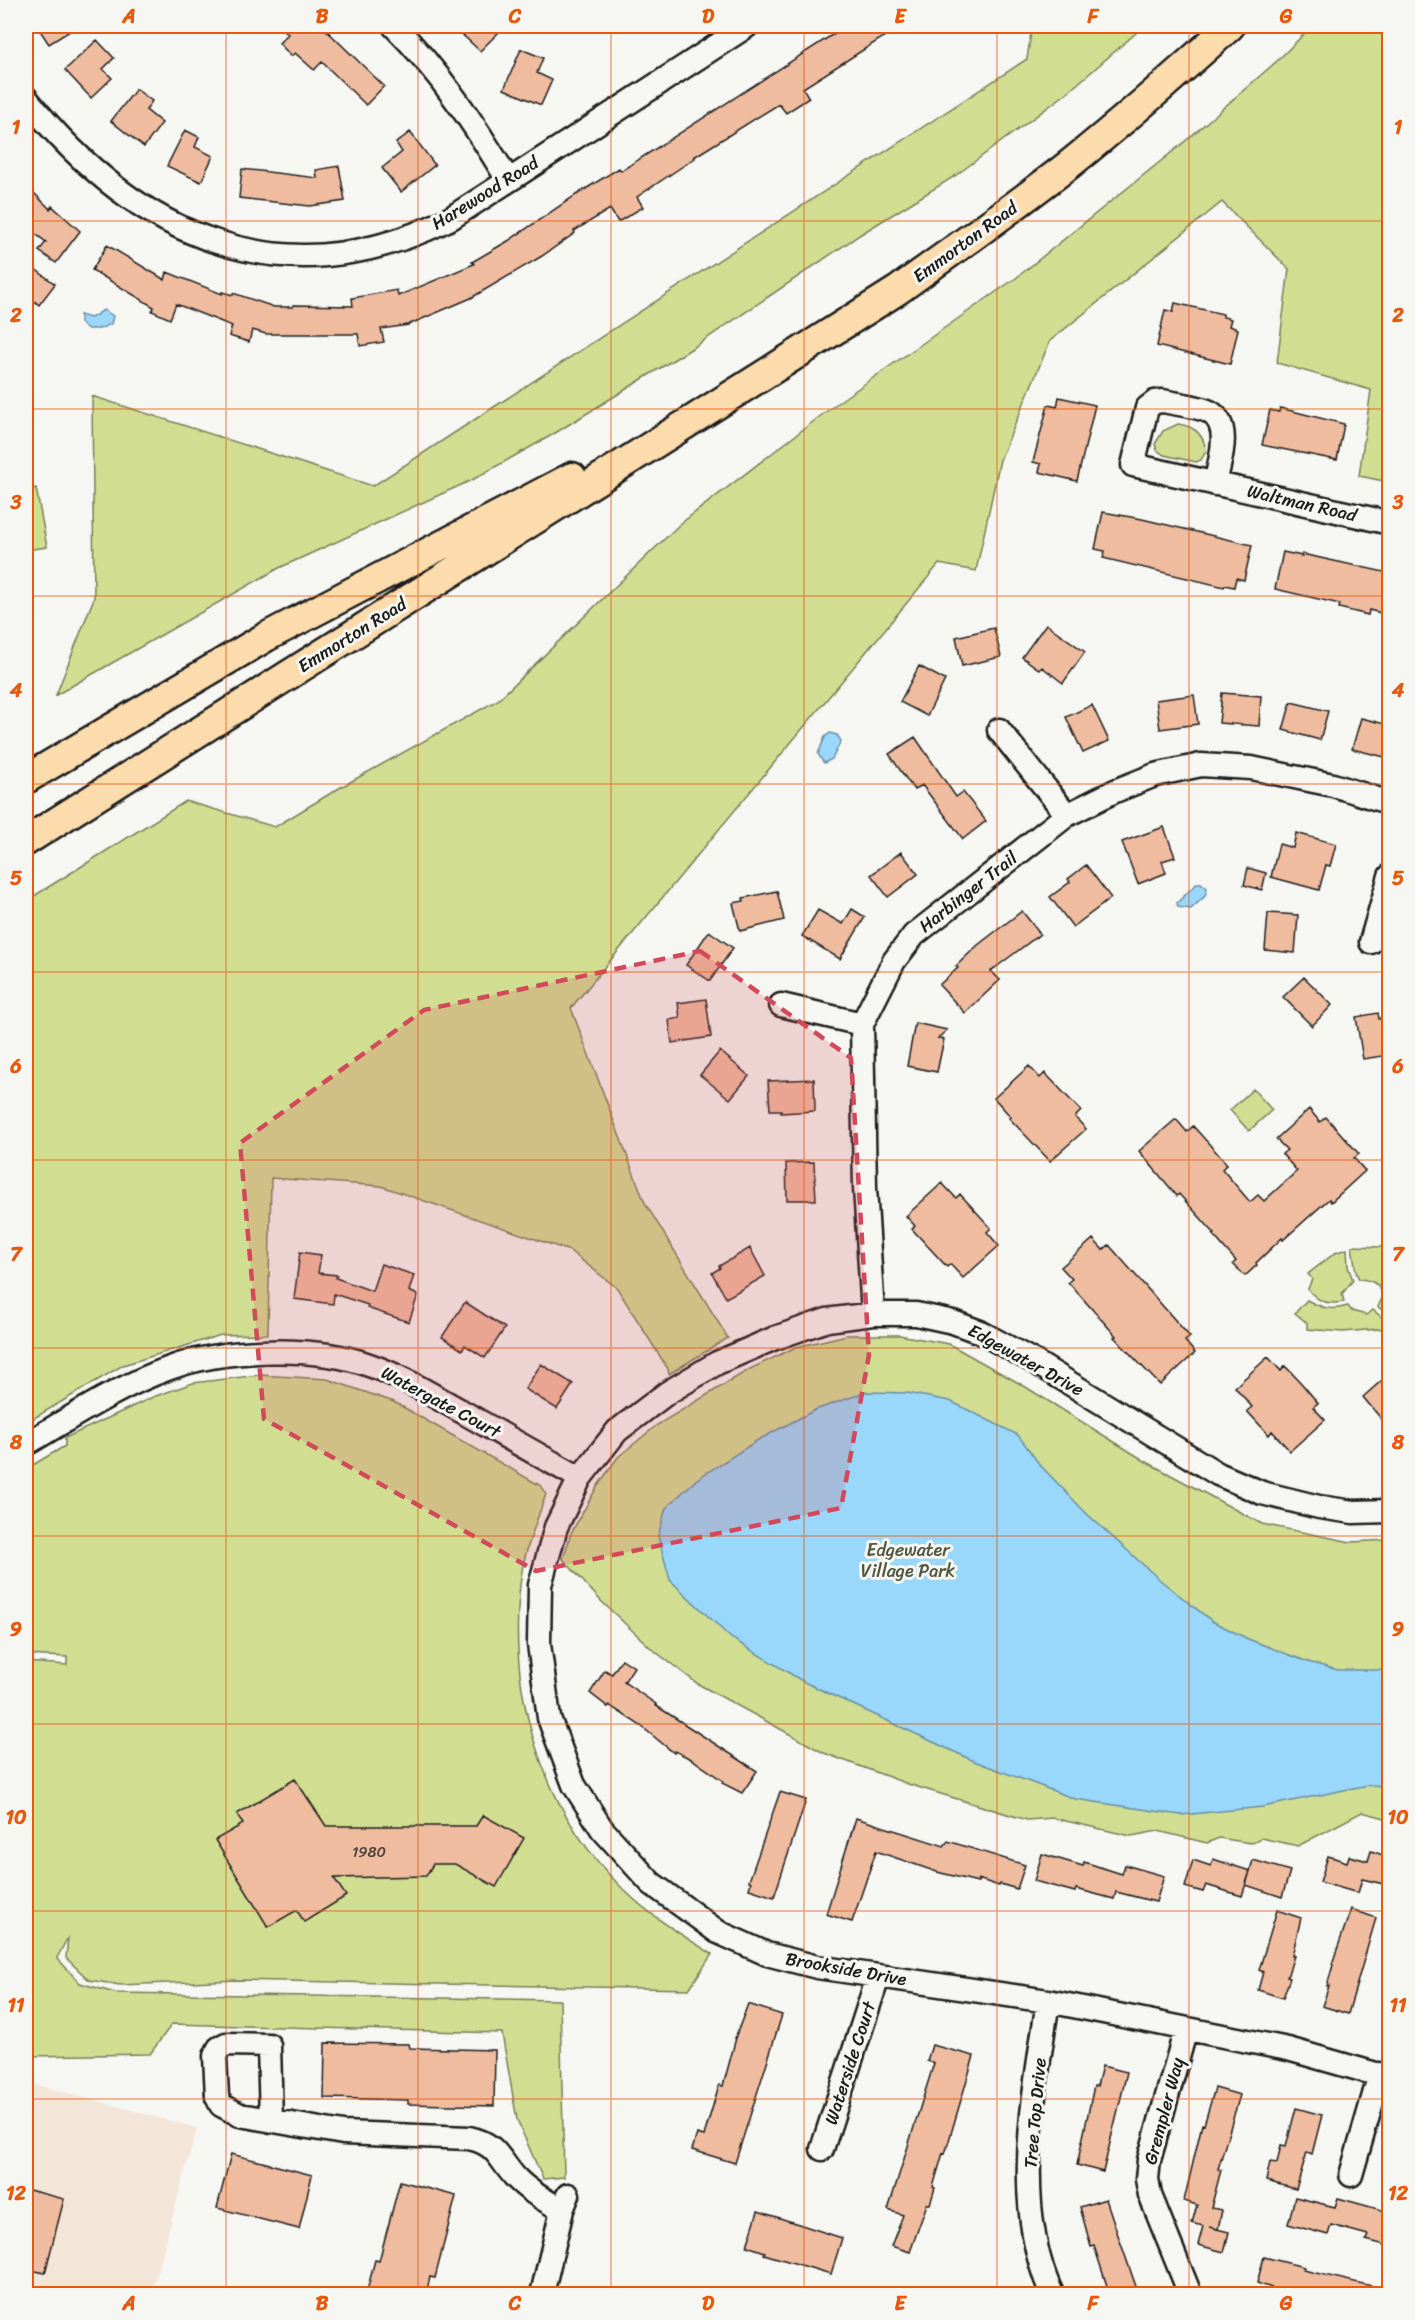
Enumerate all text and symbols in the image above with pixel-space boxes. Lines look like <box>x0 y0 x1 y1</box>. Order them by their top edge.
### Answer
text: A <box>121 0 136 34</box>
text: B <box>316 0 329 34</box>
text: C <box>508 0 522 34</box>
text: D <box>702 0 715 34</box>
text: E <box>894 0 907 34</box>
text: F <box>1087 0 1100 34</box>
text: G <box>1279 0 1293 34</box>
text: 1 <box>12 110 21 145</box>
text: 1 <box>1394 110 1403 145</box>
street label: Harewood Road <box>425 146 546 239</box>
street label: Emmorton Road <box>905 192 1026 291</box>
text: 2 <box>9 298 22 333</box>
text: 2 <box>1391 298 1404 333</box>
street label: Waltman Road <box>1244 475 1361 531</box>
text: 3 <box>10 485 22 520</box>
text: 3 <box>1392 485 1404 520</box>
street label: Emmorton Road <box>291 588 414 681</box>
text: 4 <box>9 673 23 708</box>
text: 4 <box>1391 673 1405 708</box>
street label: Harbinger Trail <box>911 842 1025 941</box>
text: 5 <box>10 861 22 896</box>
text: 5 <box>1392 861 1404 896</box>
text: 6 <box>9 1049 22 1084</box>
text: 6 <box>1391 1049 1404 1084</box>
text: 7 <box>10 1237 23 1272</box>
text: 7 <box>1392 1237 1405 1272</box>
street label: Edgewater Drive <box>962 1315 1090 1405</box>
street label: Watergate Court <box>375 1357 507 1447</box>
text: 8 <box>9 1425 23 1460</box>
text: 8 <box>1391 1425 1405 1460</box>
park label: Edgewater Village Park <box>861 1534 956 1587</box>
text: 9 <box>10 1612 22 1647</box>
text: 9 <box>1392 1612 1404 1647</box>
text: 10 <box>5 1800 27 1835</box>
text: 10 <box>1387 1800 1409 1835</box>
house number: 1980 <box>352 1839 386 1865</box>
street label: Brookside Drive <box>783 1943 909 1995</box>
text: 11 <box>7 1988 25 2023</box>
text: 11 <box>1389 1988 1407 2023</box>
street label: Waterside Court <box>815 1997 885 2129</box>
street label: Grempler Way <box>1134 2053 1194 2168</box>
street label: Tree Top Drive <box>1014 2056 1056 2170</box>
text: 12 <box>6 2176 27 2211</box>
text: 12 <box>1388 2176 1409 2211</box>
text: A <box>121 2286 136 2320</box>
text: B <box>316 2286 329 2320</box>
text: C <box>508 2286 522 2320</box>
text: D <box>702 2286 715 2320</box>
text: E <box>894 2286 907 2320</box>
text: F <box>1087 2286 1100 2320</box>
text: G <box>1279 2286 1293 2320</box>

